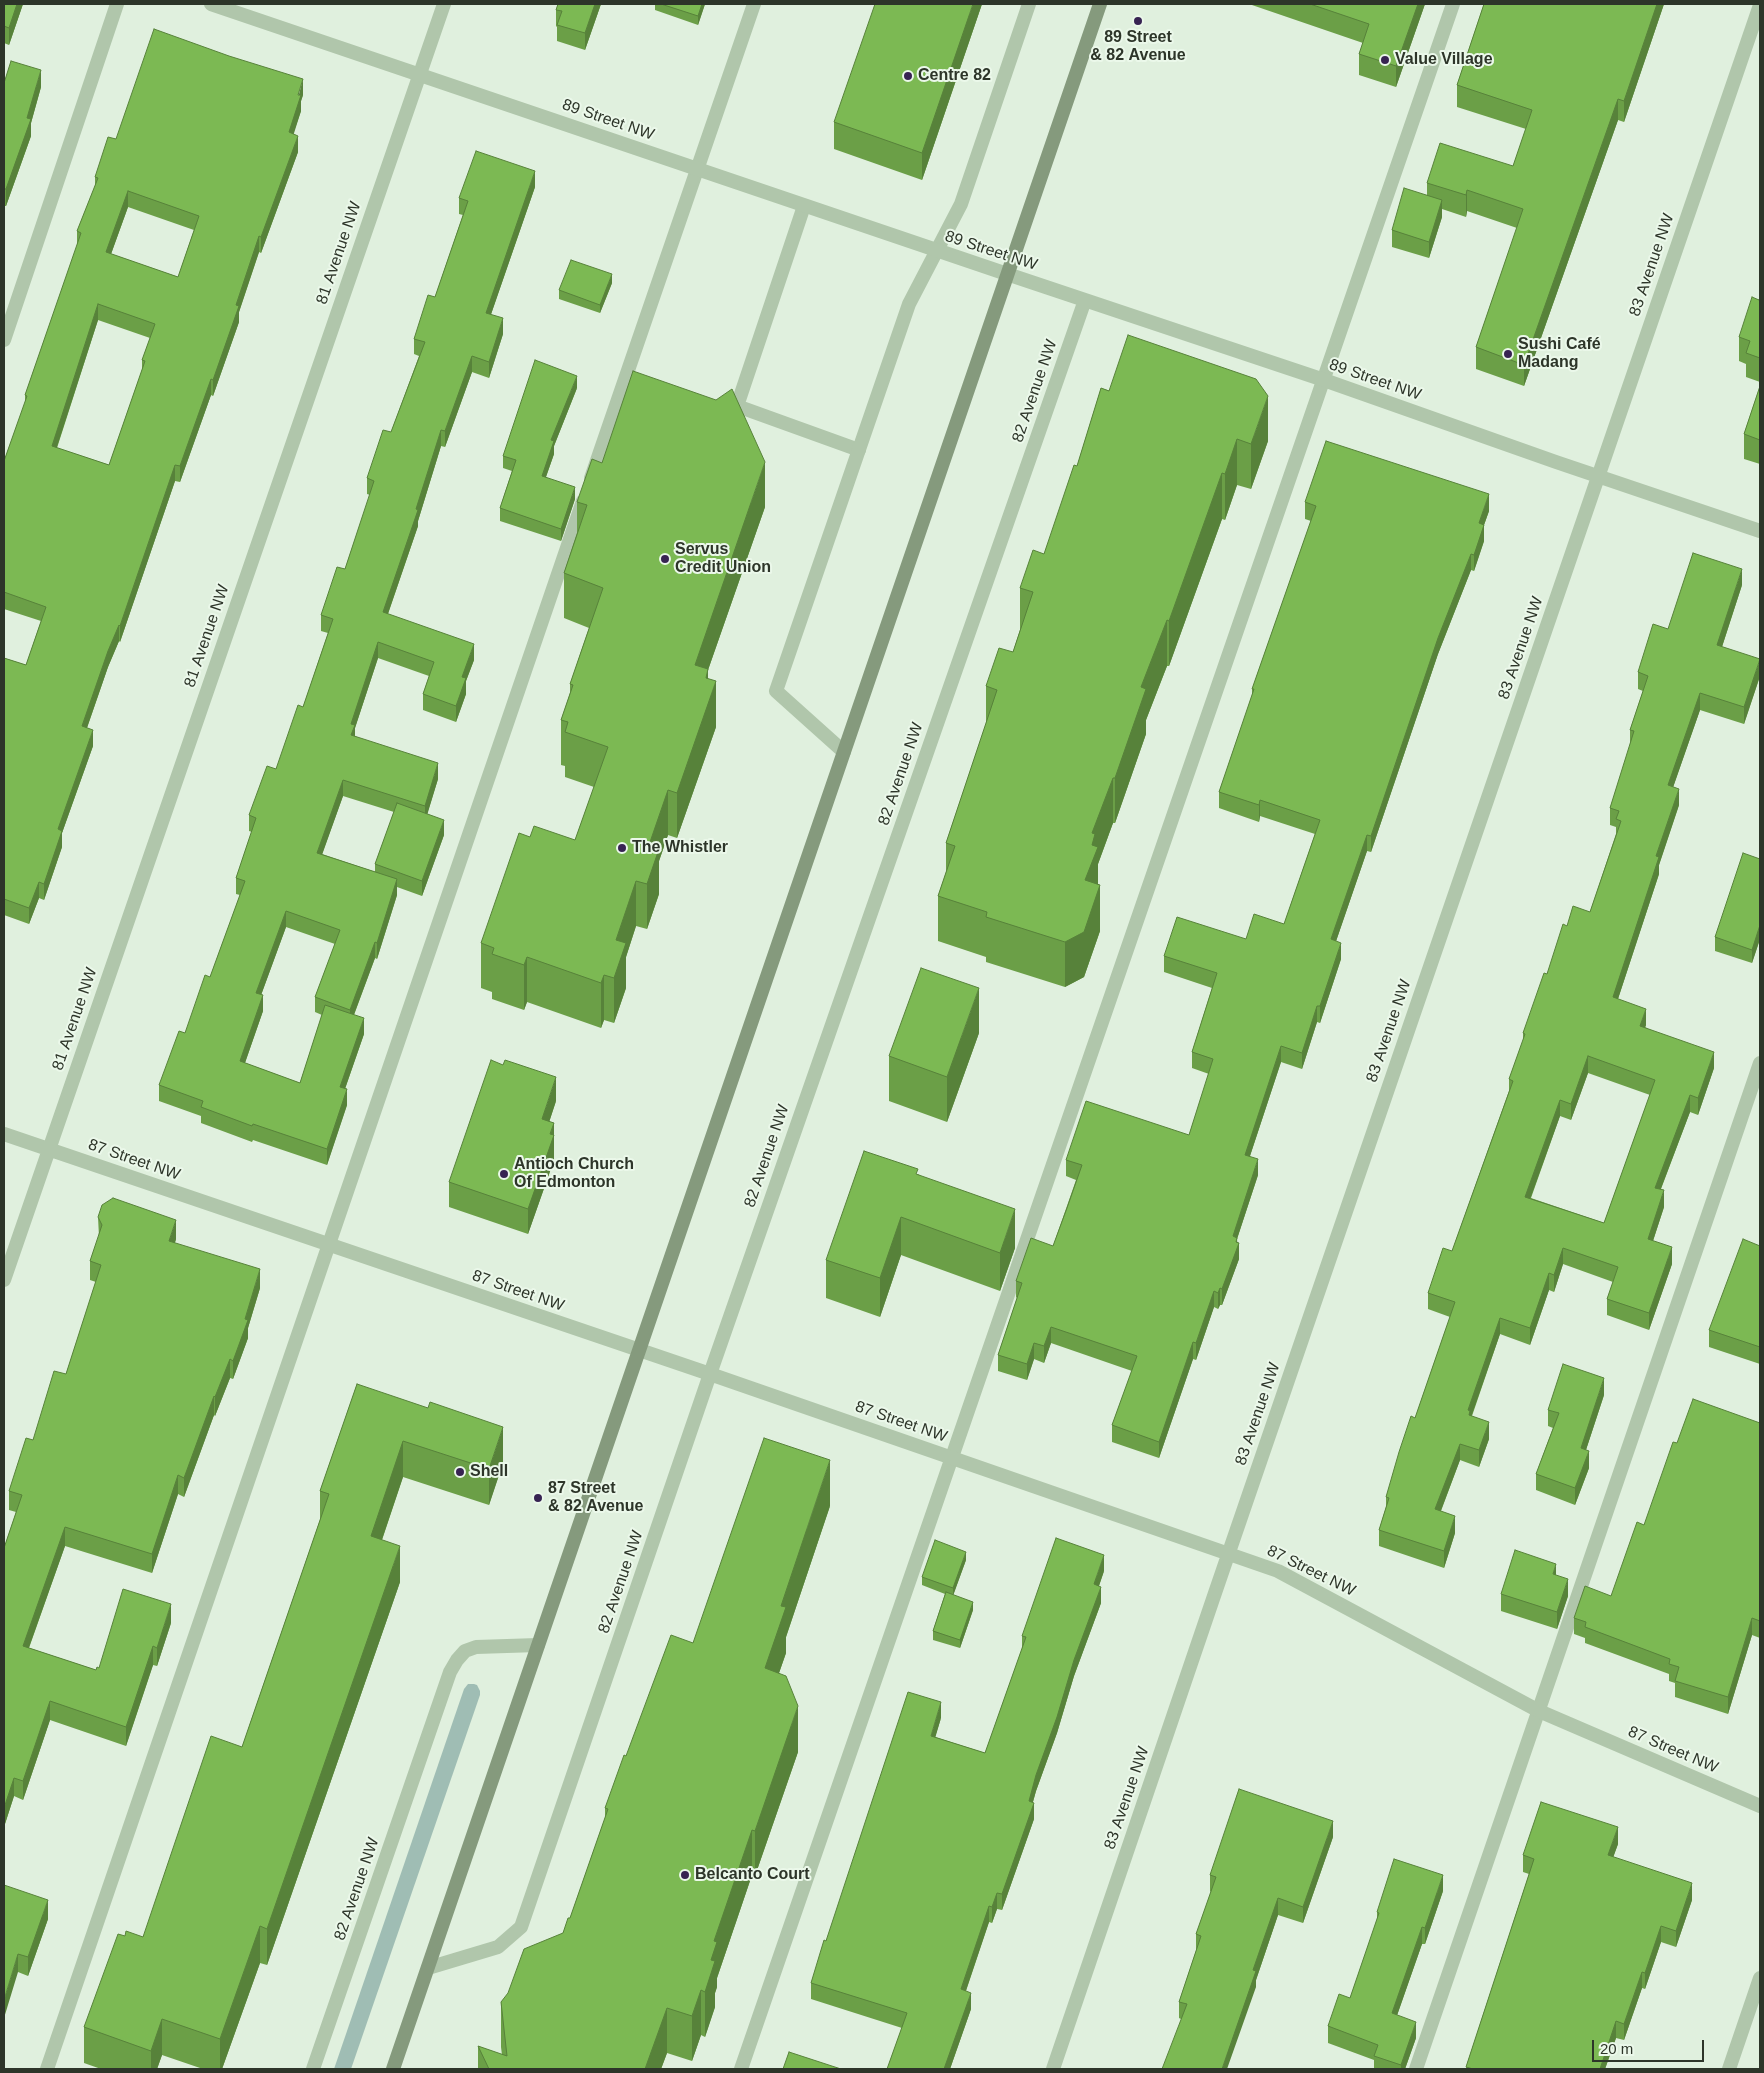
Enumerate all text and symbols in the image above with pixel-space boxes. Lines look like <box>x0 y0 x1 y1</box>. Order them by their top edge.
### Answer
marker: 89 Street & 82 Avenue <box>1132 15 1144 27</box>
place label: 89 Street & 82 Avenue <box>1090 28 1186 66</box>
place label: Value Village <box>1395 50 1493 70</box>
marker: Value Village <box>1379 54 1391 66</box>
place label: Centre 82 <box>918 66 991 86</box>
marker: Centre 82 <box>902 70 914 82</box>
street label: 89 Street NW <box>559 95 657 145</box>
street label: 81 Avenue NW <box>312 199 366 307</box>
street label: 83 Avenue NW <box>1625 211 1679 319</box>
street label: 89 Street NW <box>942 227 1040 275</box>
place label: Sushi Café Madang <box>1518 335 1601 373</box>
street label: 82 Avenue NW <box>1008 337 1062 445</box>
marker: Sushi Café Madang <box>1502 348 1514 360</box>
street label: 89 Street NW <box>1326 355 1424 405</box>
place label: Servus Credit Union <box>675 540 771 578</box>
marker: Servus Credit Union <box>659 553 671 565</box>
street label: 81 Avenue NW <box>180 582 234 690</box>
street label: 83 Avenue NW <box>1494 594 1548 702</box>
street label: 82 Avenue NW <box>874 720 928 828</box>
place label: The Whistler <box>632 838 728 858</box>
marker: The Whistler <box>616 842 628 854</box>
street label: 81 Avenue NW <box>48 965 102 1073</box>
street label: 83 Avenue NW <box>1362 977 1416 1085</box>
street label: 82 Avenue NW <box>740 1102 794 1210</box>
street label: 87 Street NW <box>85 1135 183 1185</box>
place label: Antioch Church Of Edmonton <box>514 1155 634 1193</box>
marker: Antioch Church Of Edmonton <box>498 1168 510 1180</box>
street label: 87 Street NW <box>469 1266 567 1316</box>
street label: 83 Avenue NW <box>1231 1360 1285 1468</box>
street label: 87 Street NW <box>852 1397 950 1447</box>
place label: Shell <box>470 1462 508 1482</box>
marker: Shell <box>454 1466 466 1478</box>
place label: 87 Street & 82 Avenue <box>548 1479 643 1517</box>
marker: 87 Street & 82 Avenue <box>532 1492 544 1504</box>
street label: 82 Avenue NW <box>594 1528 648 1636</box>
street label: 87 Street NW <box>1264 1541 1358 1601</box>
street label: 87 Street NW <box>1625 1722 1721 1778</box>
street label: 83 Avenue NW <box>1100 1744 1154 1852</box>
street label: 82 Avenue NW <box>330 1835 384 1943</box>
place label: Belcanto Court <box>695 1865 810 1885</box>
marker: Belcanto Court <box>679 1869 691 1881</box>
scale bar <box>1594 2030 1706 2062</box>
text: 20 m <box>1600 2040 1633 2057</box>

